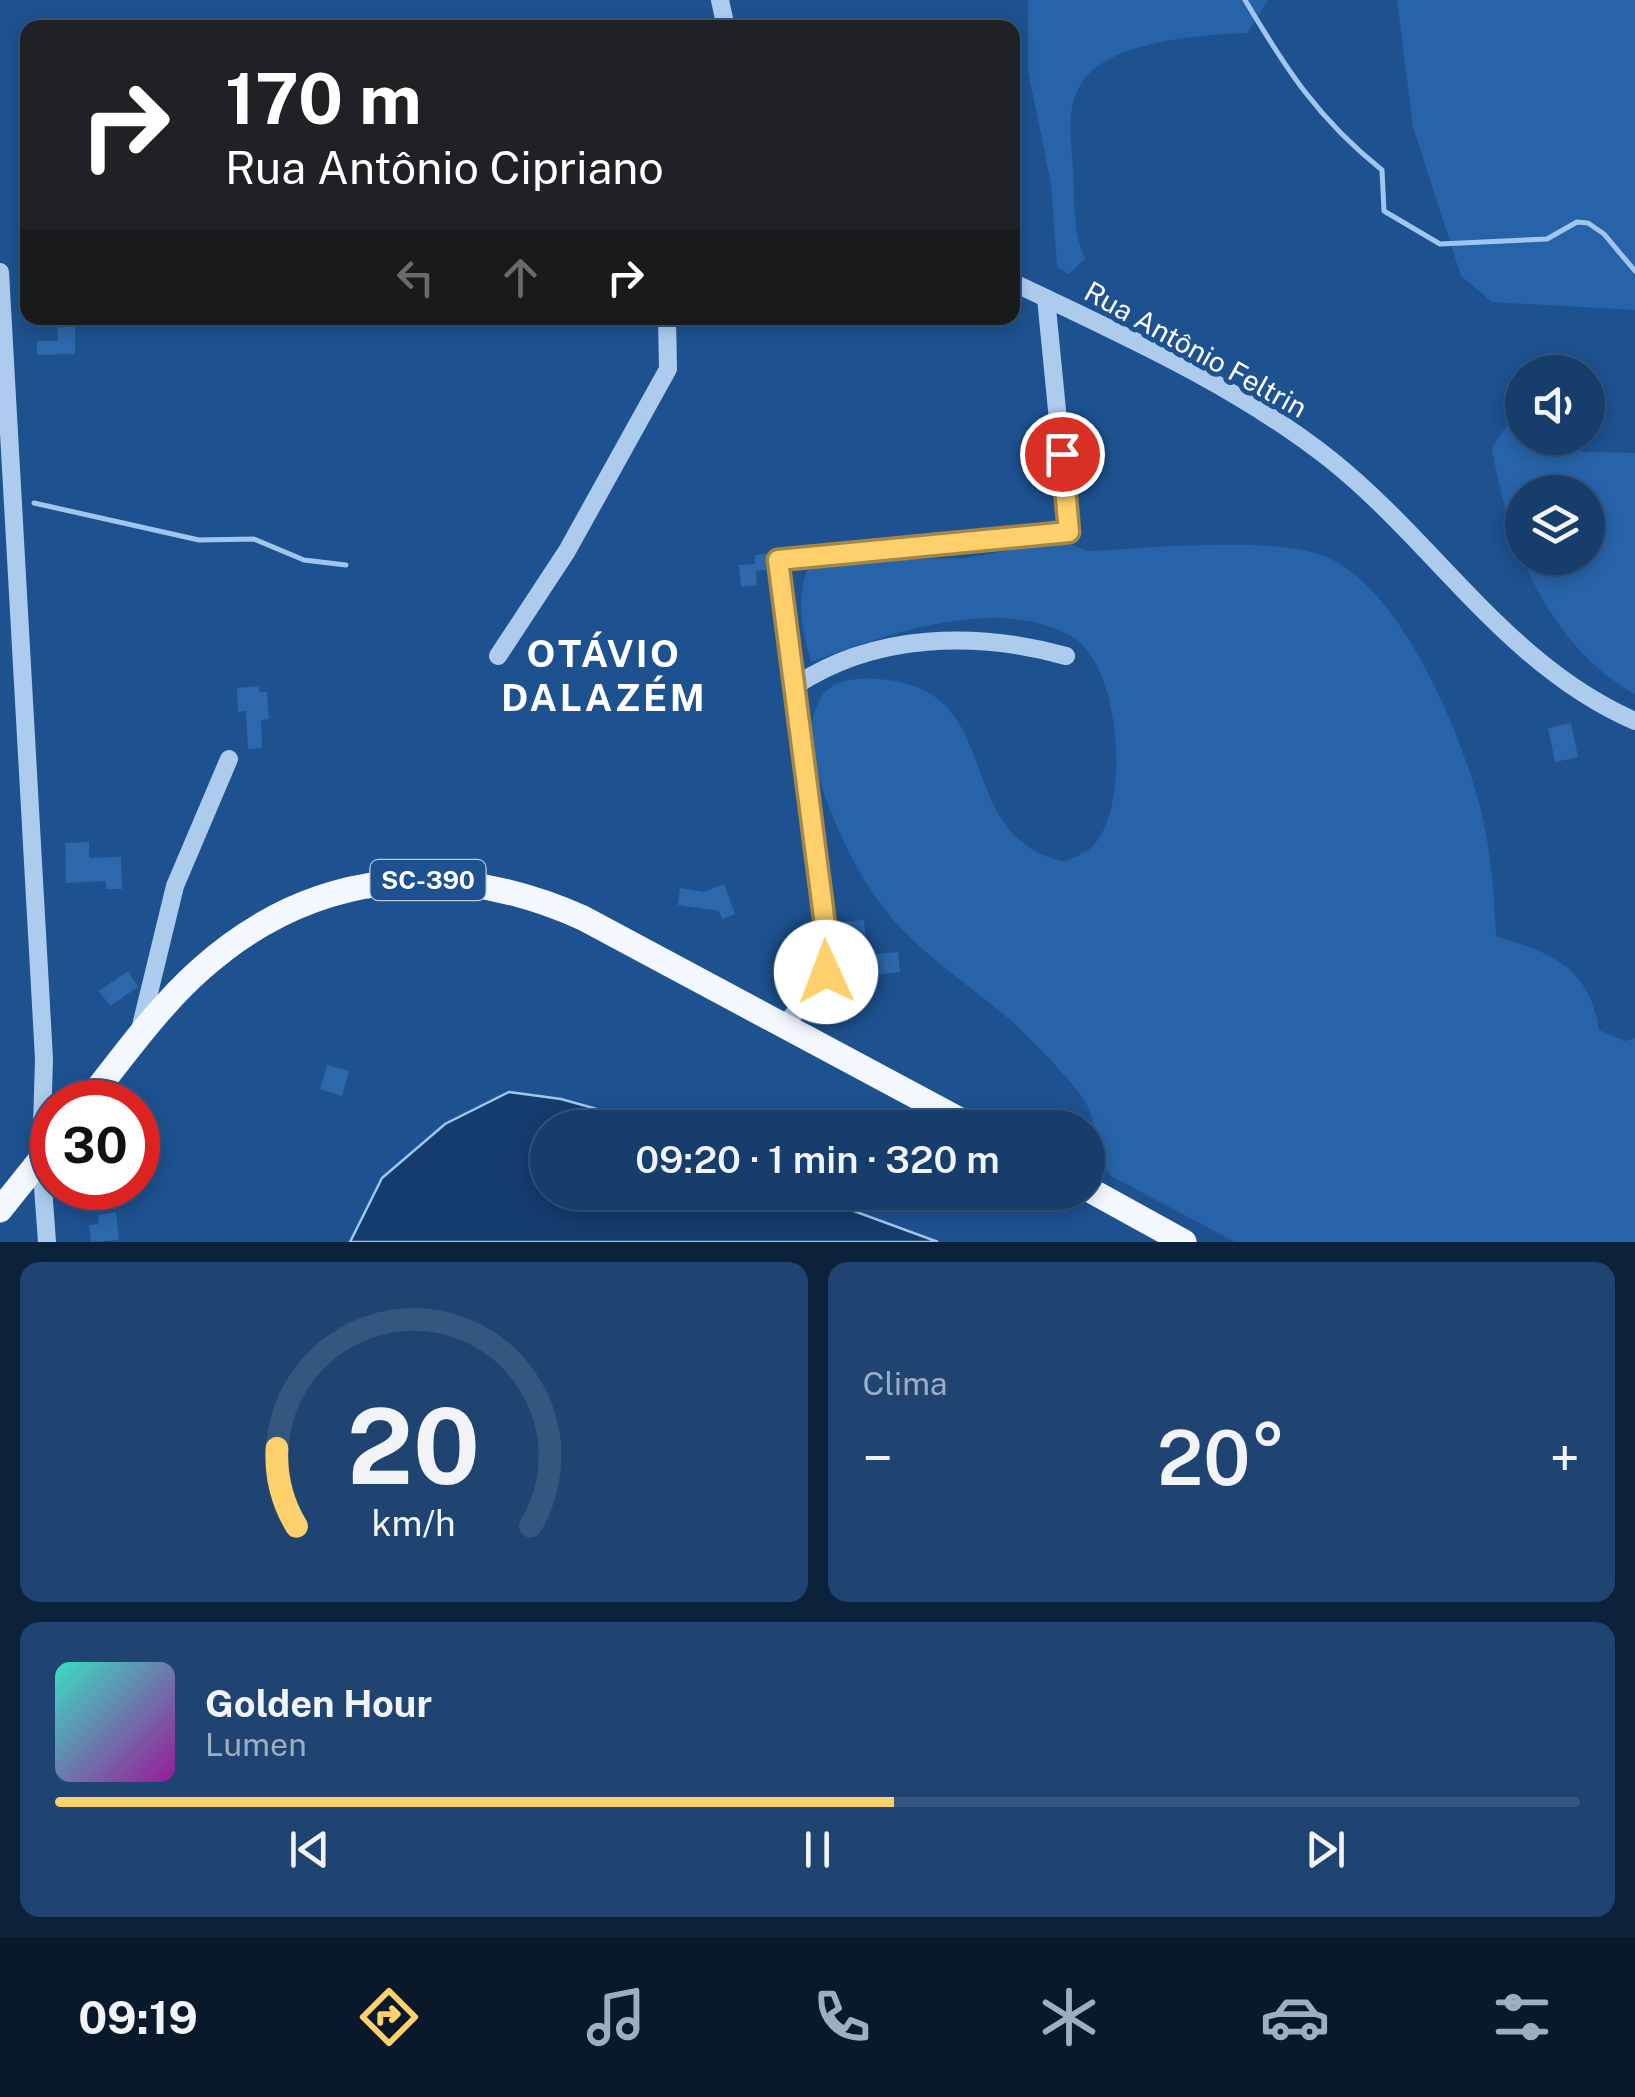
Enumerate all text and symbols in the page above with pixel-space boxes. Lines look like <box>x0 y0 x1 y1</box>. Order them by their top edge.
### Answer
text: 170 m <box>225 57 422 140</box>
icon: right <box>60 60 190 190</box>
text: Rua Antônio Cipriano <box>225 141 664 194</box>
icon: left <box>388 250 443 305</box>
icon: ahead <box>493 250 548 305</box>
icon: right <box>598 250 653 305</box>
street label: Rua Antônio Feltrin <box>1079 274 1313 424</box>
map controls <box>1505 355 1605 575</box>
button: sound <box>1505 355 1605 455</box>
pin <box>1020 412 1105 497</box>
icon: arrive <box>1035 427 1090 482</box>
button: layers <box>1505 475 1605 575</box>
district label: OTÁVIO DALAZÉM <box>501 631 707 720</box>
road number: SC-390 <box>370 860 486 900</box>
position arrow <box>774 920 878 1024</box>
speed limit sign: 30 <box>30 1080 160 1210</box>
text: 09:20 · 1 min · 320 m <box>635 1137 1000 1182</box>
text: Clima <box>863 1365 948 1402</box>
text: 20 <box>347 1385 480 1507</box>
text: 20° <box>1157 1414 1286 1502</box>
text: − <box>863 1426 893 1490</box>
text: + <box>1549 1426 1580 1490</box>
text: km/h <box>372 1502 456 1544</box>
text: Golden Hour <box>205 1681 432 1726</box>
text: Lumen <box>205 1726 307 1763</box>
icon: previous <box>282 1822 337 1877</box>
icon: pause <box>790 1822 845 1877</box>
icon: next <box>1298 1822 1353 1877</box>
icon: directions <box>354 1982 424 2052</box>
icon: music <box>581 1982 651 2052</box>
icon: phone <box>807 1982 877 2052</box>
icon: climate <box>1034 1982 1104 2052</box>
icon: car <box>1260 1982 1330 2052</box>
icon: filters <box>1487 1982 1557 2052</box>
text: 09:19 <box>78 1991 198 2044</box>

